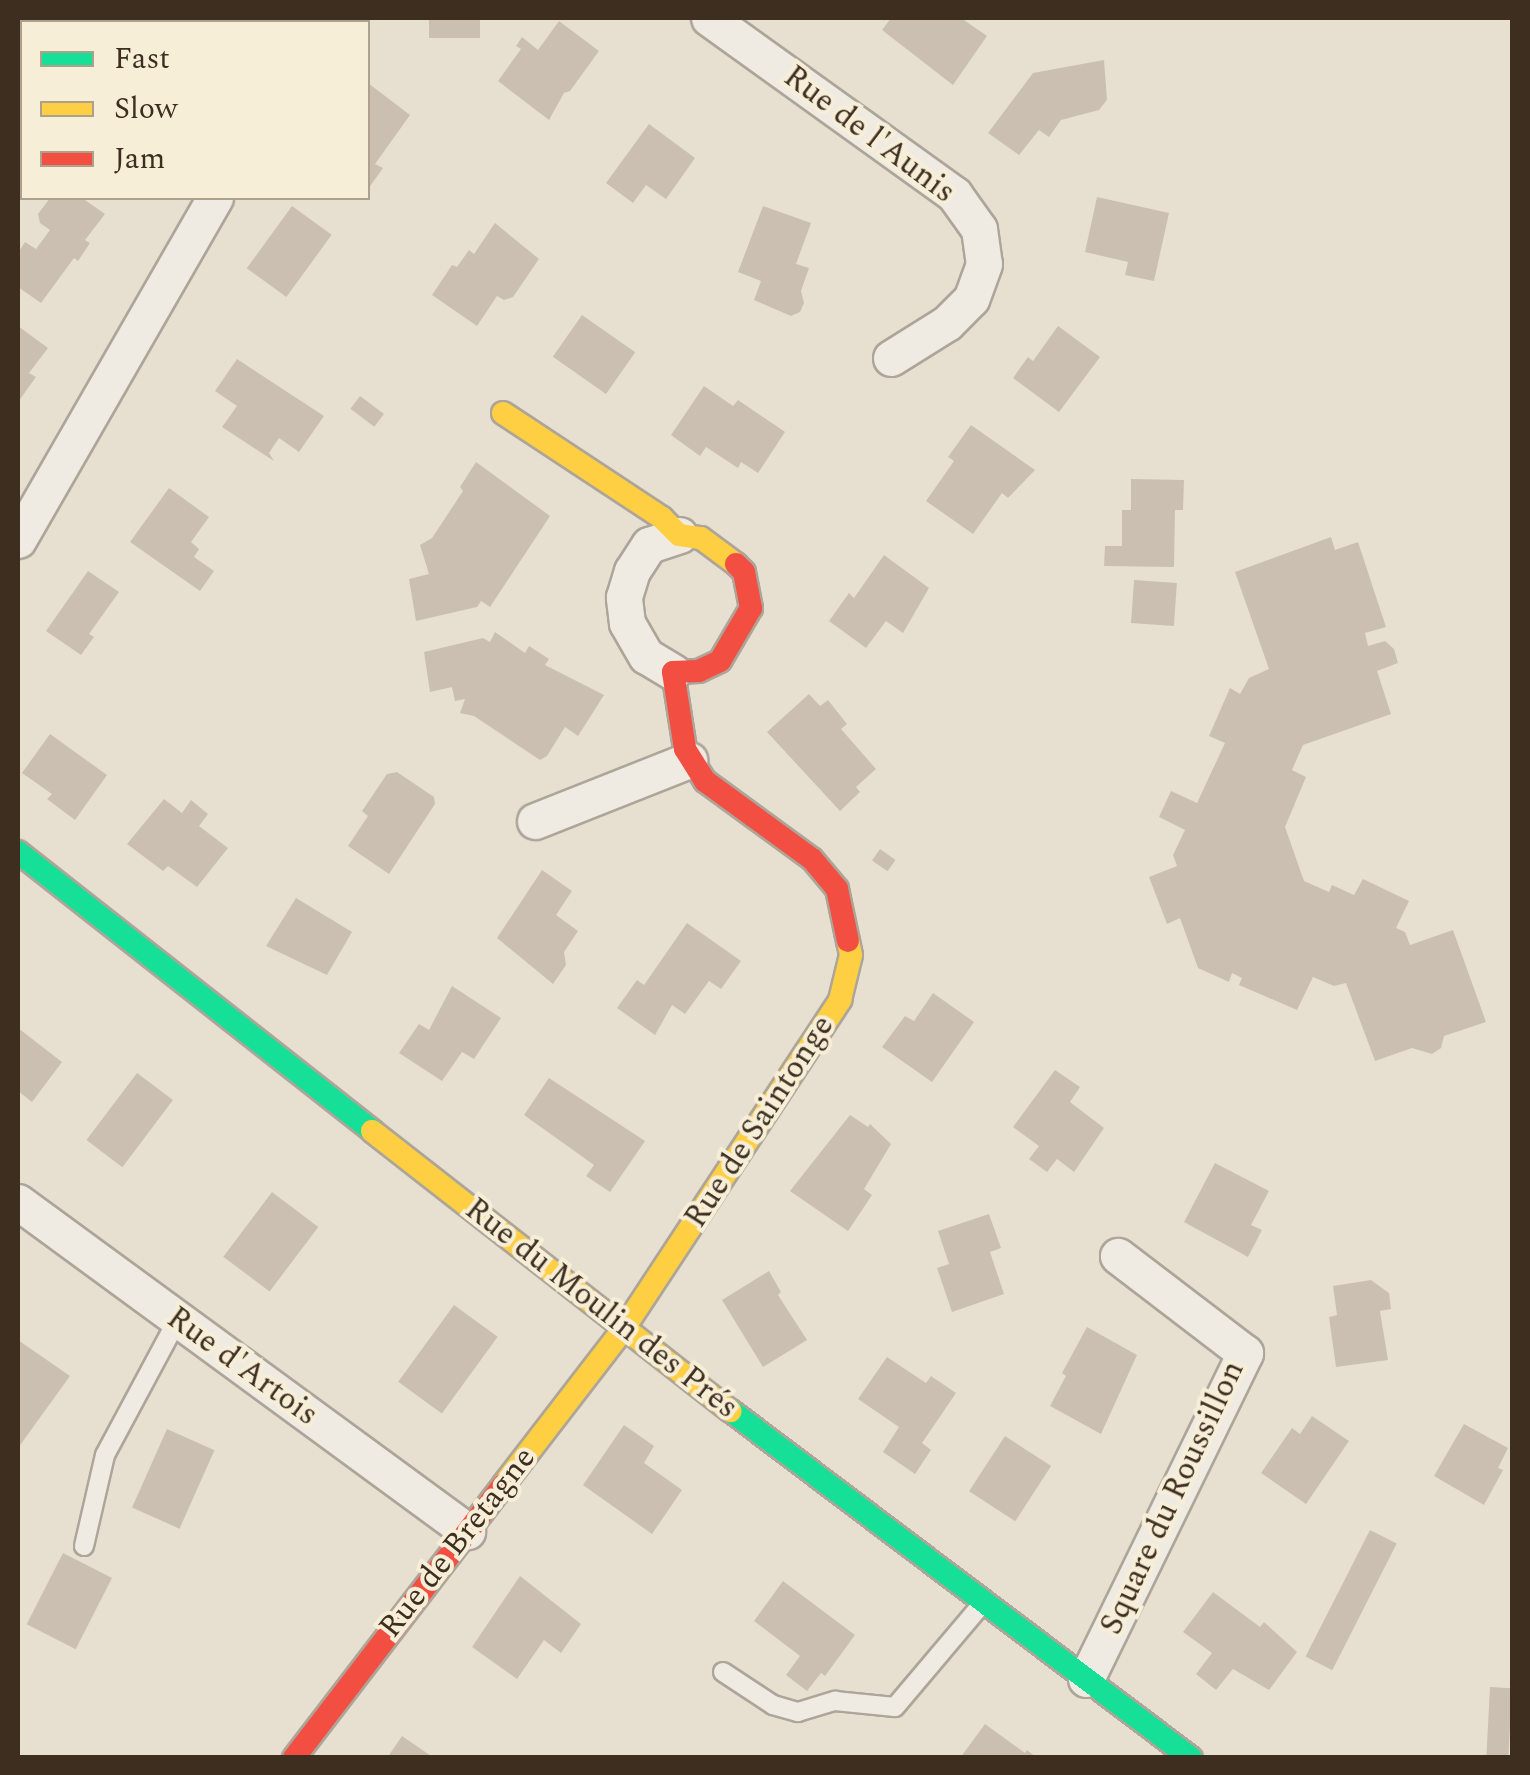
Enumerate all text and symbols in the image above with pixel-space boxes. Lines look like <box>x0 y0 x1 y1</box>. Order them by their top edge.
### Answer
legend <box>20 20 370 200</box>
text: Fast <box>114 36 170 82</box>
street label: Rue de l'Aunis <box>776 58 962 212</box>
text: Slow <box>114 86 178 132</box>
text: Jam <box>114 136 165 182</box>
street label: Rue de Saintonge <box>677 1009 843 1235</box>
street label: Rue du Moulin des Prés <box>457 1191 745 1427</box>
street label: Rue d'Artois <box>159 1299 325 1435</box>
street label: Square du Roussillon <box>1093 1355 1253 1641</box>
street label: Rue de Bretagne <box>372 1440 544 1646</box>

